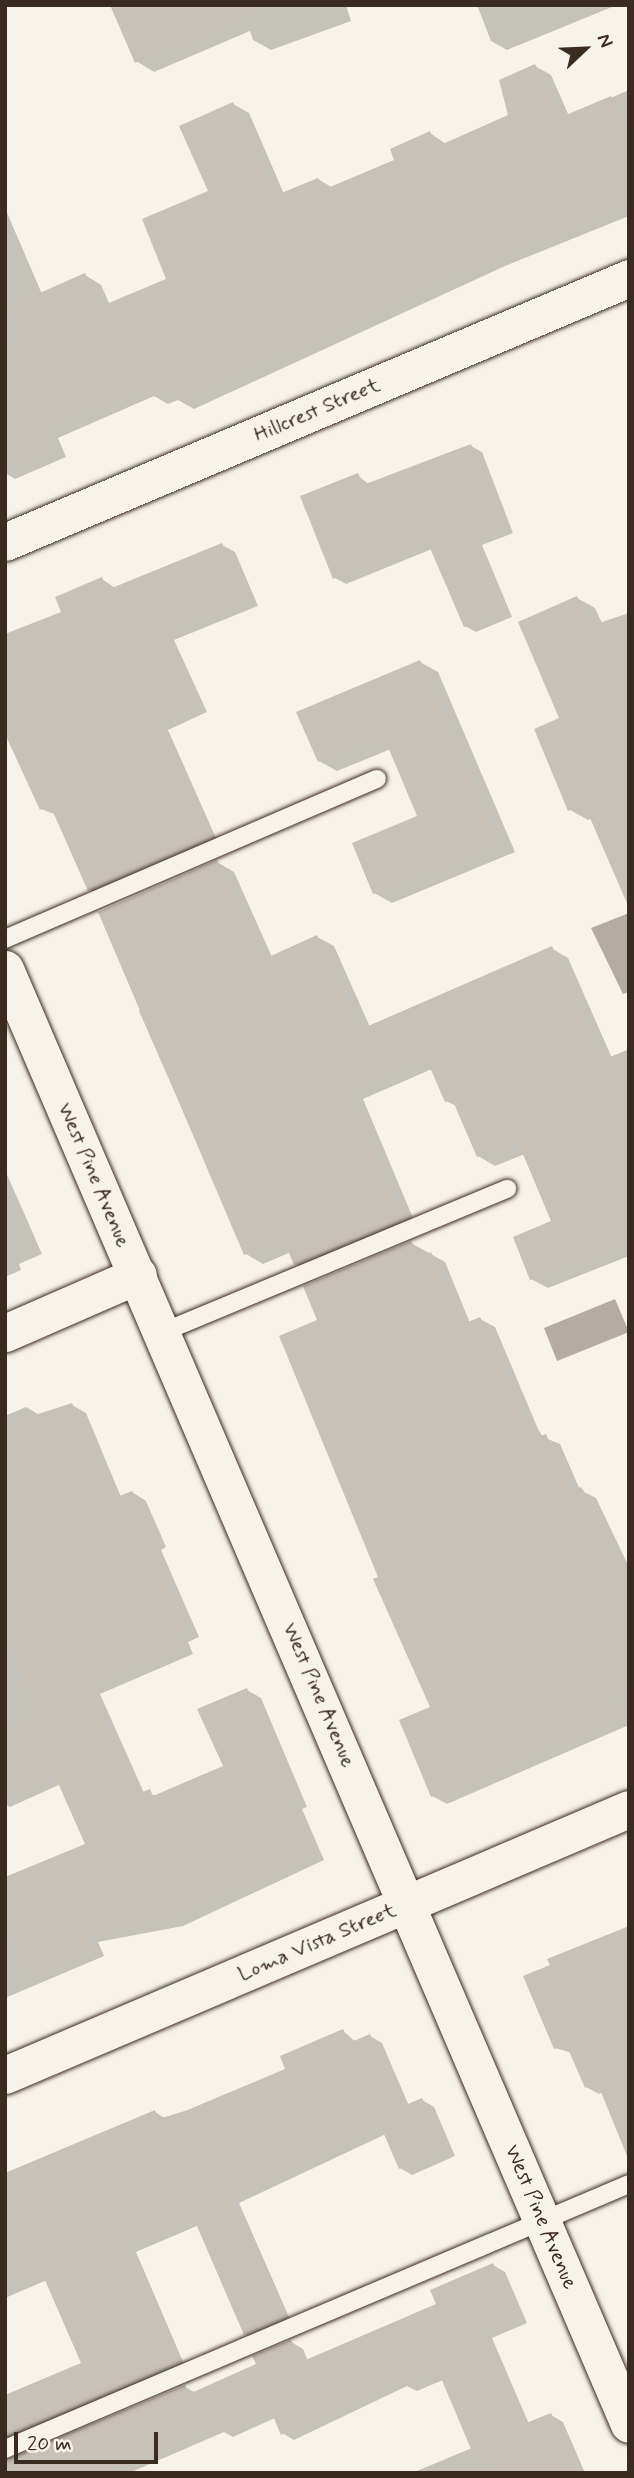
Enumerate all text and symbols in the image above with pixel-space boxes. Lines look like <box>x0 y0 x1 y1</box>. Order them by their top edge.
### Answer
north arrow <box>550 14 620 84</box>
text: N <box>591 30 619 51</box>
street label: Hillcrest Street <box>250 372 384 448</box>
street label: West Pine Avenue <box>52 1097 136 1253</box>
street label: West Pine Avenue <box>277 1617 361 1773</box>
street label: Loma Vista Street <box>235 1898 399 1986</box>
street label: West Pine Avenue <box>499 2139 583 2295</box>
scale bar <box>18 2418 161 2462</box>
text: 20 m <box>27 2430 72 2458</box>

